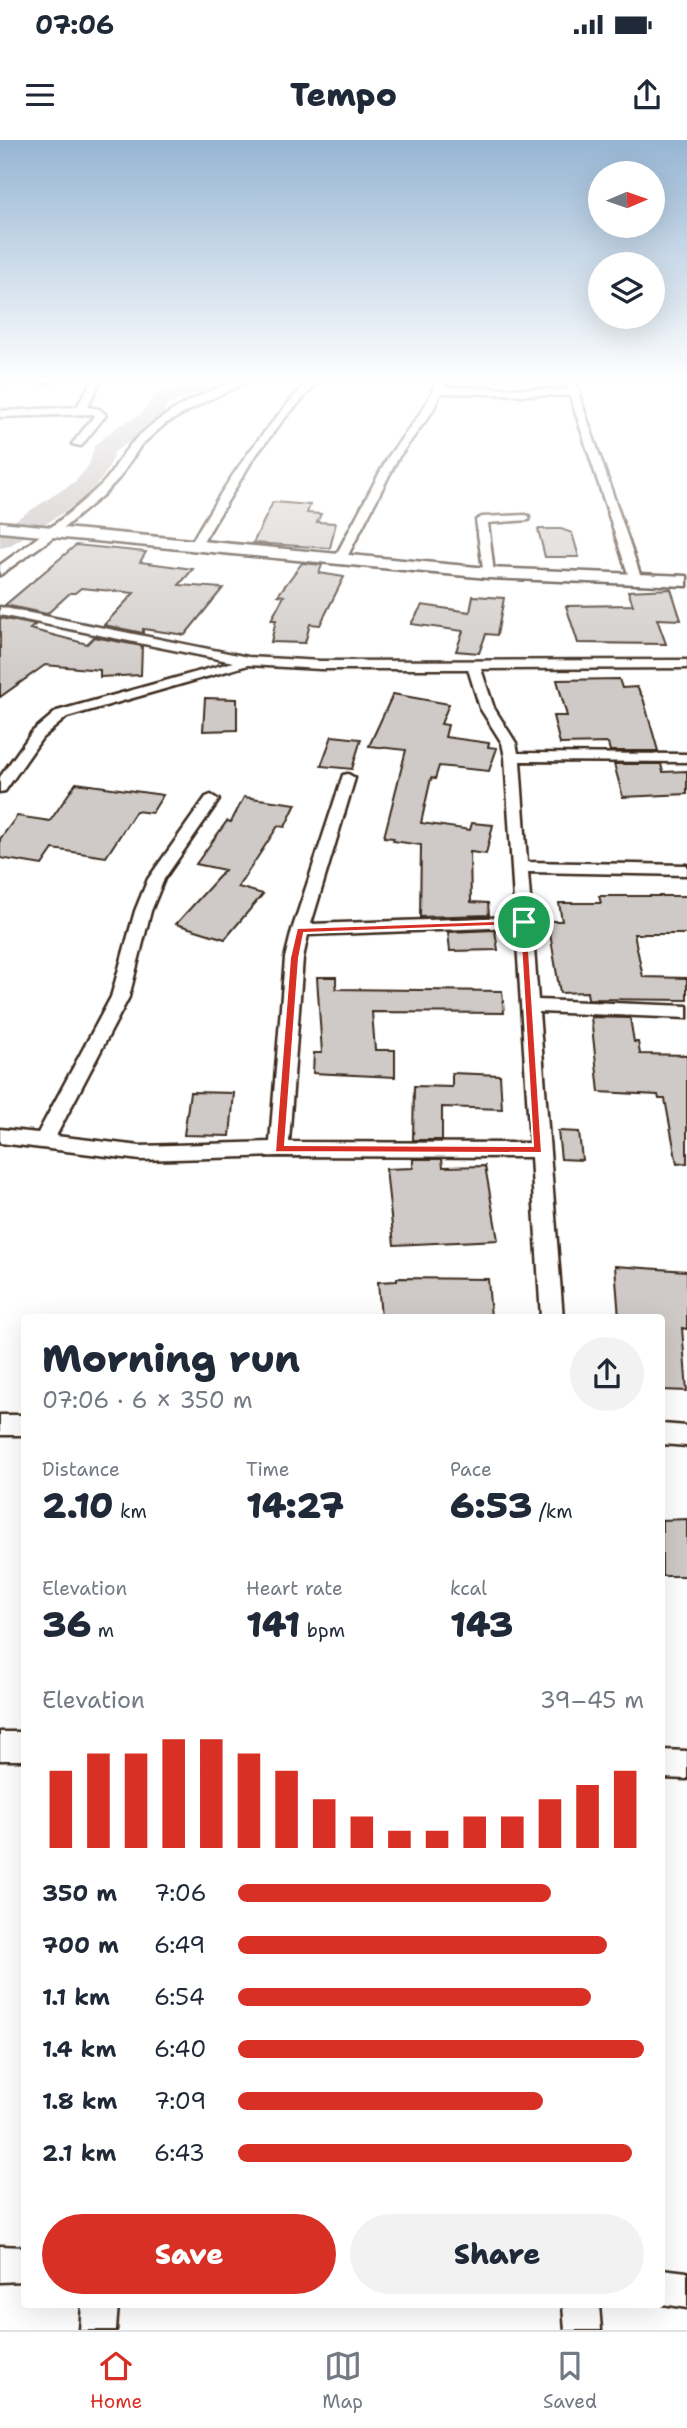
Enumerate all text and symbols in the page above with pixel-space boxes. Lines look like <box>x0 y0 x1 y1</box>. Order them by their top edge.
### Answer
text: 07:06 <box>35 7 114 42</box>
text: Tempo <box>290 73 397 116</box>
icon: menu <box>21 76 59 114</box>
icon: share <box>628 76 666 114</box>
north arrow <box>588 161 665 238</box>
map controls <box>588 161 665 329</box>
button: layers <box>588 252 665 329</box>
pin <box>494 892 554 952</box>
icon: arrive <box>505 903 543 941</box>
text: Morning run <box>42 1333 300 1384</box>
button: share <box>570 1337 644 1411</box>
text: 07:06 · 6 × 350 m <box>42 1385 253 1415</box>
text: Distance <box>42 1457 120 1482</box>
text: Time <box>246 1457 290 1482</box>
text: Pace <box>450 1457 492 1482</box>
text: 2.10 <box>42 1482 114 1529</box>
text: 14:27 <box>246 1482 344 1529</box>
text: 6:53 <box>450 1482 532 1529</box>
text: km <box>114 1499 147 1524</box>
text: /km <box>532 1499 573 1524</box>
text: Elevation <box>42 1576 127 1601</box>
text: Heart rate <box>246 1576 343 1601</box>
text: kcal <box>450 1576 487 1601</box>
text: 36 <box>42 1601 91 1648</box>
text: 141 <box>246 1601 300 1648</box>
text: 143 <box>450 1601 513 1648</box>
text: m <box>91 1618 114 1643</box>
text: bpm <box>300 1618 345 1643</box>
text: Elevation <box>42 1685 145 1715</box>
text: 39–45 m <box>540 1685 644 1715</box>
text: 350 m <box>42 1878 117 1908</box>
text: 7:06 <box>154 1878 207 1908</box>
text: 700 m <box>42 1930 119 1960</box>
text: 6:49 <box>154 1930 205 1960</box>
text: 1.1 km <box>42 1982 110 2012</box>
text: 6:54 <box>154 1982 205 2012</box>
text: 1.4 km <box>42 2034 116 2064</box>
text: 6:40 <box>154 2034 206 2064</box>
text: 1.8 km <box>42 2086 117 2116</box>
text: 7:09 <box>154 2086 206 2116</box>
text: 2.1 km <box>42 2138 116 2168</box>
text: 6:43 <box>154 2138 205 2168</box>
button: Save <box>42 2214 336 2294</box>
button: Share <box>350 2214 644 2294</box>
tab: Home <box>90 2347 142 2414</box>
tab: Map <box>322 2347 363 2414</box>
tab: Saved <box>543 2347 597 2414</box>

